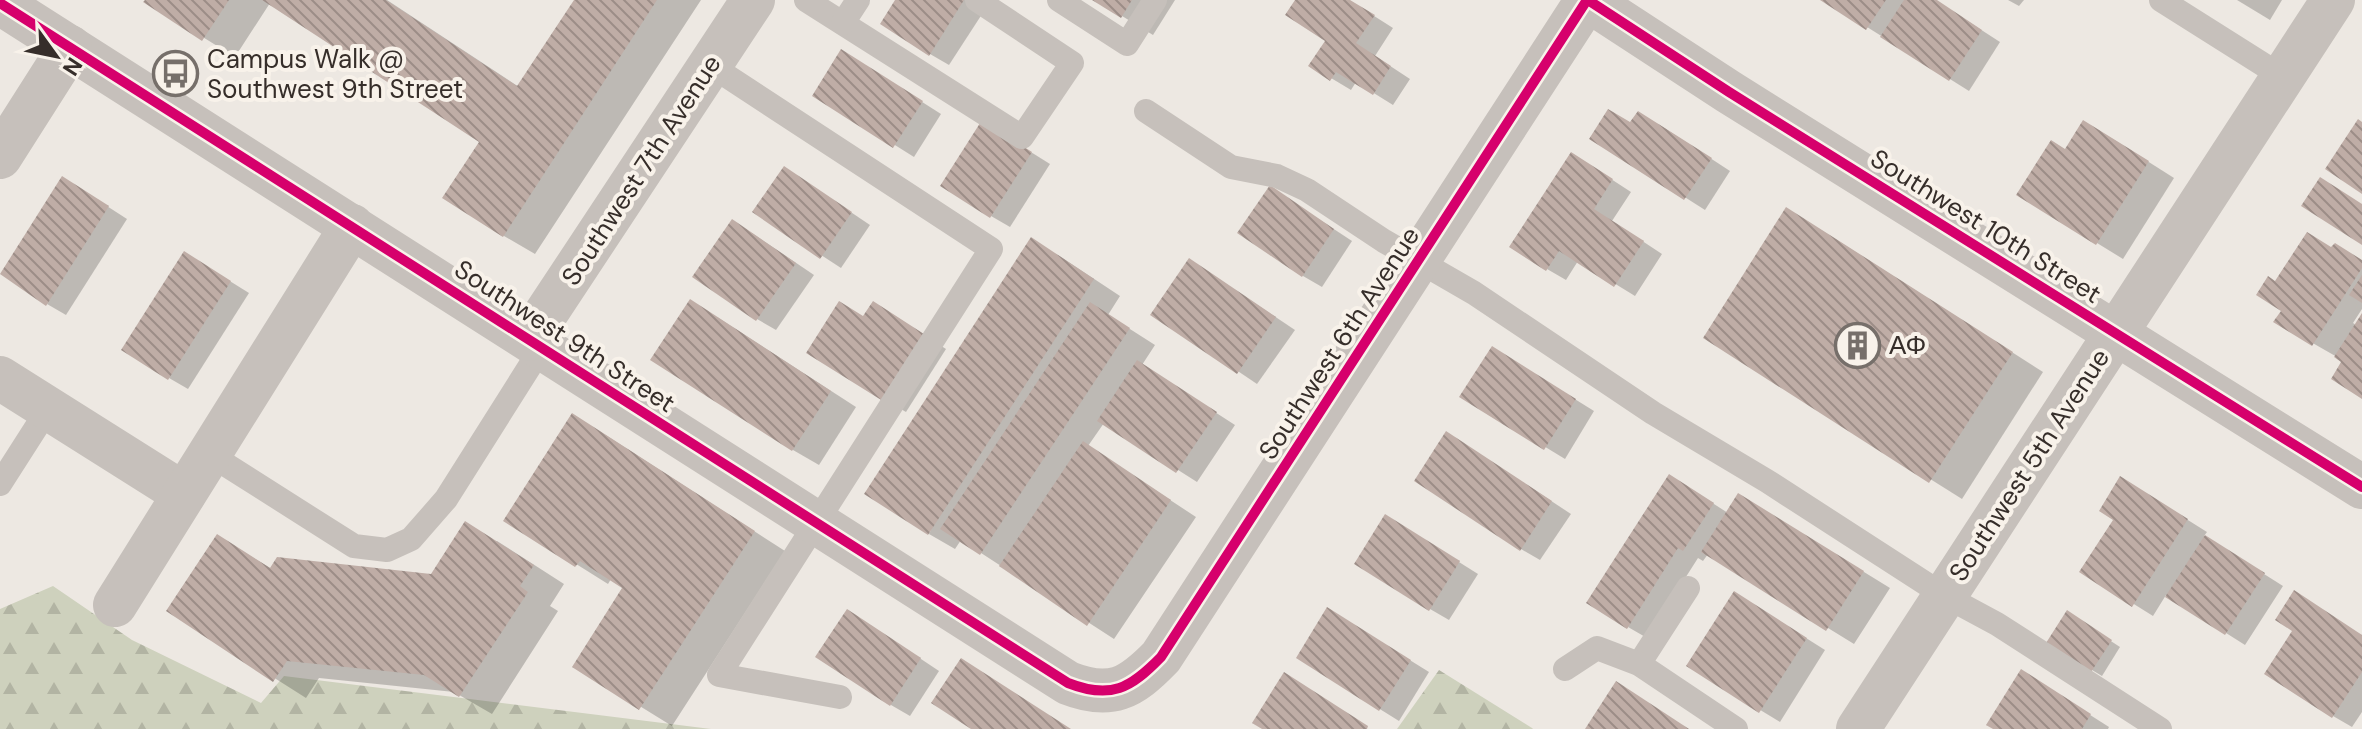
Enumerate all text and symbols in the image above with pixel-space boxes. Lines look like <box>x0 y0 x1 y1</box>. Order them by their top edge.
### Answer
north arrow <box>16 16 96 96</box>
place label: Campus Walk @ Southwest 9th Street <box>207 42 463 106</box>
street label: Southwest 7th Avenue <box>554 48 728 292</box>
bus stop icon: Campus Walk @ Southwest 9th Street <box>152 50 200 98</box>
text: N <box>56 52 89 81</box>
street label: Southwest 10th Street <box>1864 141 2108 311</box>
street label: Southwest 6th Avenue <box>1251 220 1427 466</box>
street label: Southwest 9th Street <box>448 252 682 420</box>
building icon: ΑΦ <box>1834 321 1882 369</box>
place label: ΑΦ <box>1889 328 1926 362</box>
street label: Southwest 5th Avenue <box>1941 342 2117 588</box>

